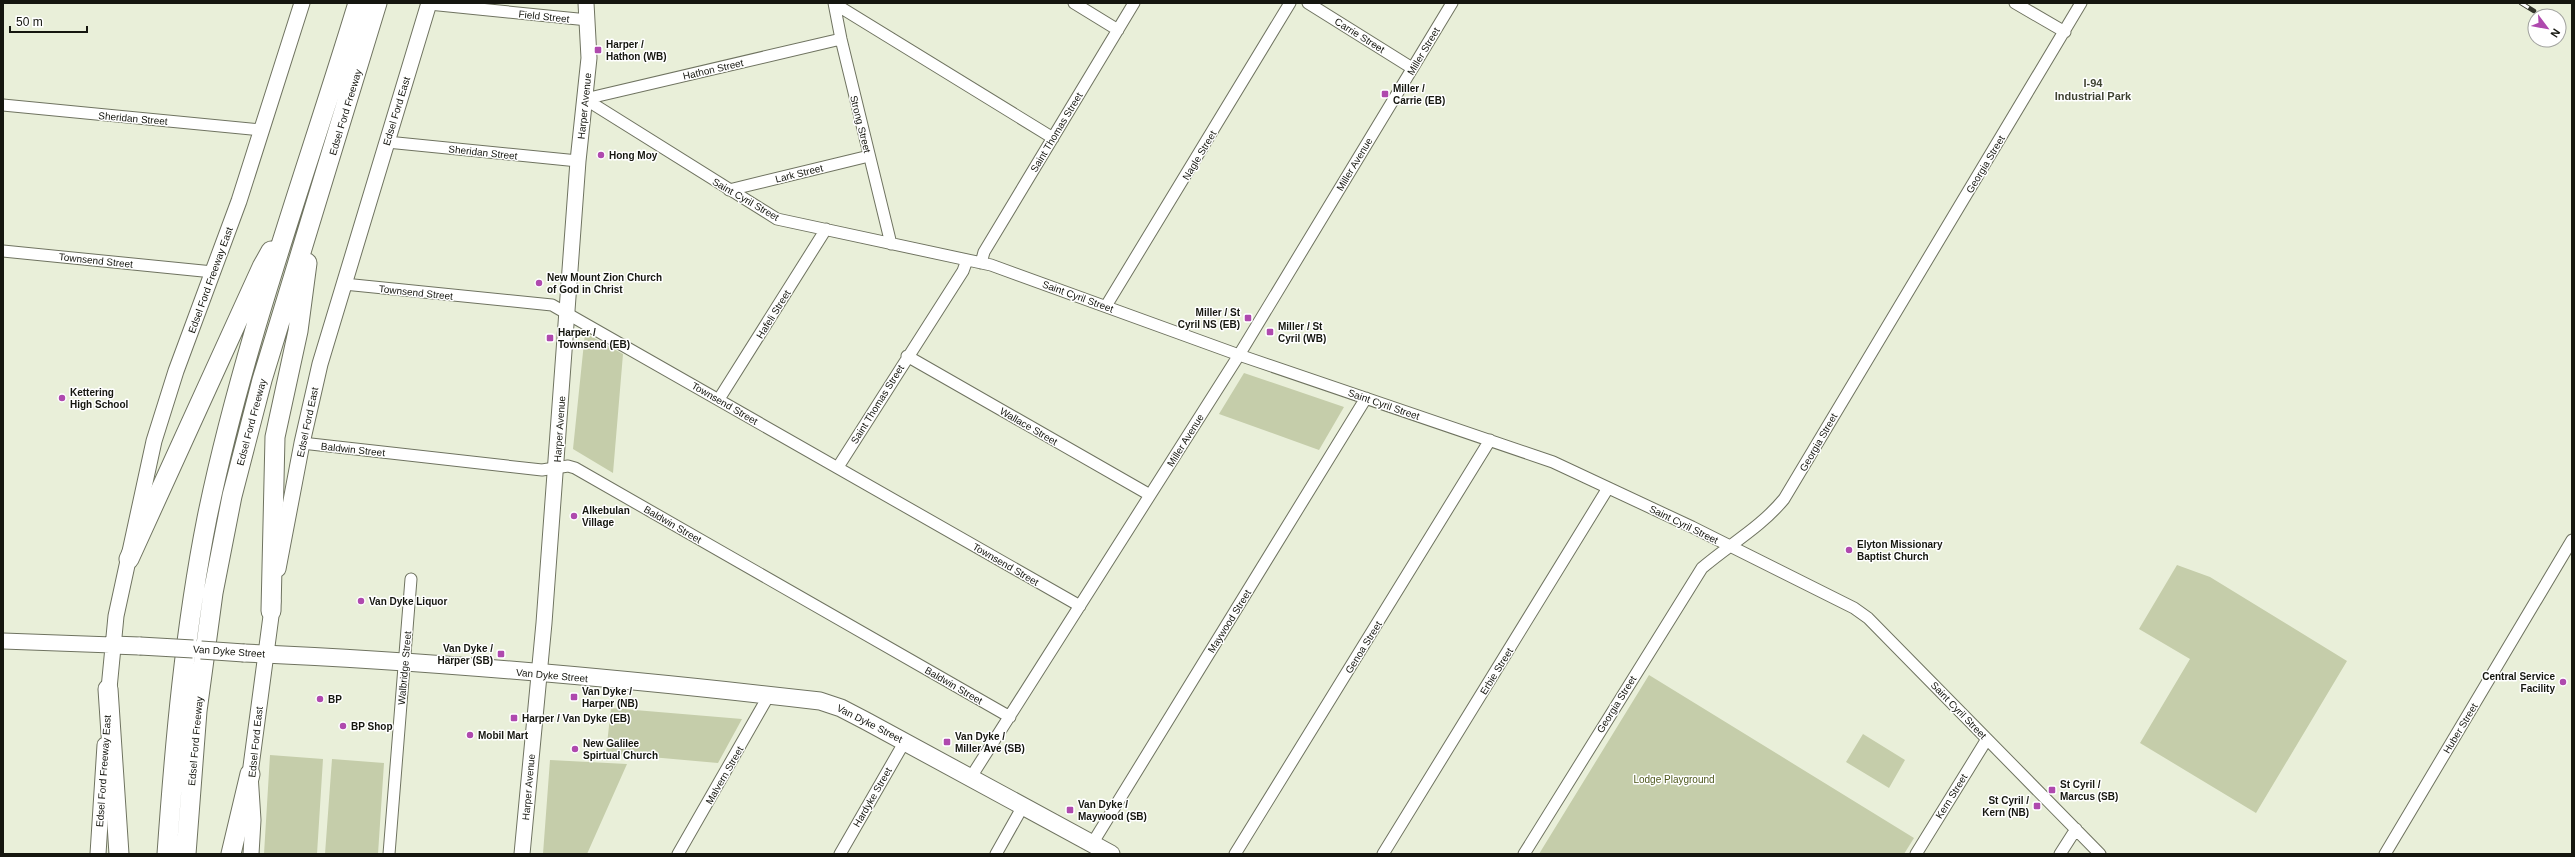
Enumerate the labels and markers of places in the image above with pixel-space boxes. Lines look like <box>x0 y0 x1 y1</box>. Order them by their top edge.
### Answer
place label: Harper / Hathon (WB) <box>606 39 667 62</box>
marker: Harper / Hathon (WB) <box>593 45 603 55</box>
place label: Miller / Carrie (EB) <box>1393 83 1445 106</box>
marker: Miller / Carrie (EB) <box>1380 89 1390 99</box>
marker: Hong Moy <box>596 150 606 160</box>
place label: Hong Moy <box>609 150 658 161</box>
place label: New Mount Zion Church of God in Christ <box>547 272 662 295</box>
marker: New Mount Zion Church of God in Christ <box>534 278 544 288</box>
place label: Miller / St Cyril NS (EB) <box>1178 307 1241 330</box>
marker: Miller / St Cyril NS (EB) <box>1243 313 1253 323</box>
place label: Miller / St Cyril (WB) <box>1278 321 1326 344</box>
place label: Harper / Townsend (EB) <box>558 327 630 350</box>
marker: Miller / St Cyril (WB) <box>1265 327 1275 337</box>
marker: Harper / Townsend (EB) <box>545 333 555 343</box>
place label: Kettering High School <box>70 387 129 410</box>
marker: Kettering High School <box>57 393 67 403</box>
place label: Alkebulan Village <box>582 505 630 528</box>
marker: Alkebulan Village <box>569 511 579 521</box>
place label: Elyton Missionary Baptist Church <box>1857 539 1943 562</box>
marker: Elyton Missionary Baptist Church <box>1844 545 1854 555</box>
marker: Van Dyke Liquor <box>356 596 366 606</box>
place label: Van Dyke Liquor <box>369 596 447 607</box>
place label: Van Dyke / Harper (SB) <box>437 643 493 666</box>
marker: Van Dyke / Harper (SB) <box>496 649 506 659</box>
place label: Central Service Facility <box>2482 671 2555 694</box>
marker: Central Service Facility <box>2558 677 2568 687</box>
place label: Van Dyke / Harper (NB) <box>582 686 638 709</box>
marker: Van Dyke / Harper (NB) <box>569 692 579 702</box>
marker: BP <box>315 694 325 704</box>
place label: BP <box>328 694 342 705</box>
marker: Harper / Van Dyke (EB) <box>509 713 519 723</box>
place label: Harper / Van Dyke (EB) <box>522 713 630 724</box>
marker: BP Shop <box>338 721 348 731</box>
place label: BP Shop <box>351 721 392 732</box>
marker: Mobil Mart <box>465 730 475 740</box>
place label: Mobil Mart <box>478 730 529 741</box>
place label: Van Dyke / Miller Ave (SB) <box>955 731 1025 754</box>
marker: Van Dyke / Miller Ave (SB) <box>942 737 952 747</box>
place label: New Galilee Spirtual Church <box>583 738 658 761</box>
marker: New Galilee Spirtual Church <box>570 744 580 754</box>
place label: St Cyril / Marcus (SB) <box>2060 779 2118 802</box>
marker: St Cyril / Marcus (SB) <box>2047 785 2057 795</box>
place label: St Cyril / Kern (NB) <box>1982 795 2029 818</box>
place label: Van Dyke / Maywood (SB) <box>1078 799 1147 822</box>
marker: St Cyril / Kern (NB) <box>2032 801 2042 811</box>
marker: Van Dyke / Maywood (SB) <box>1065 805 1075 815</box>

